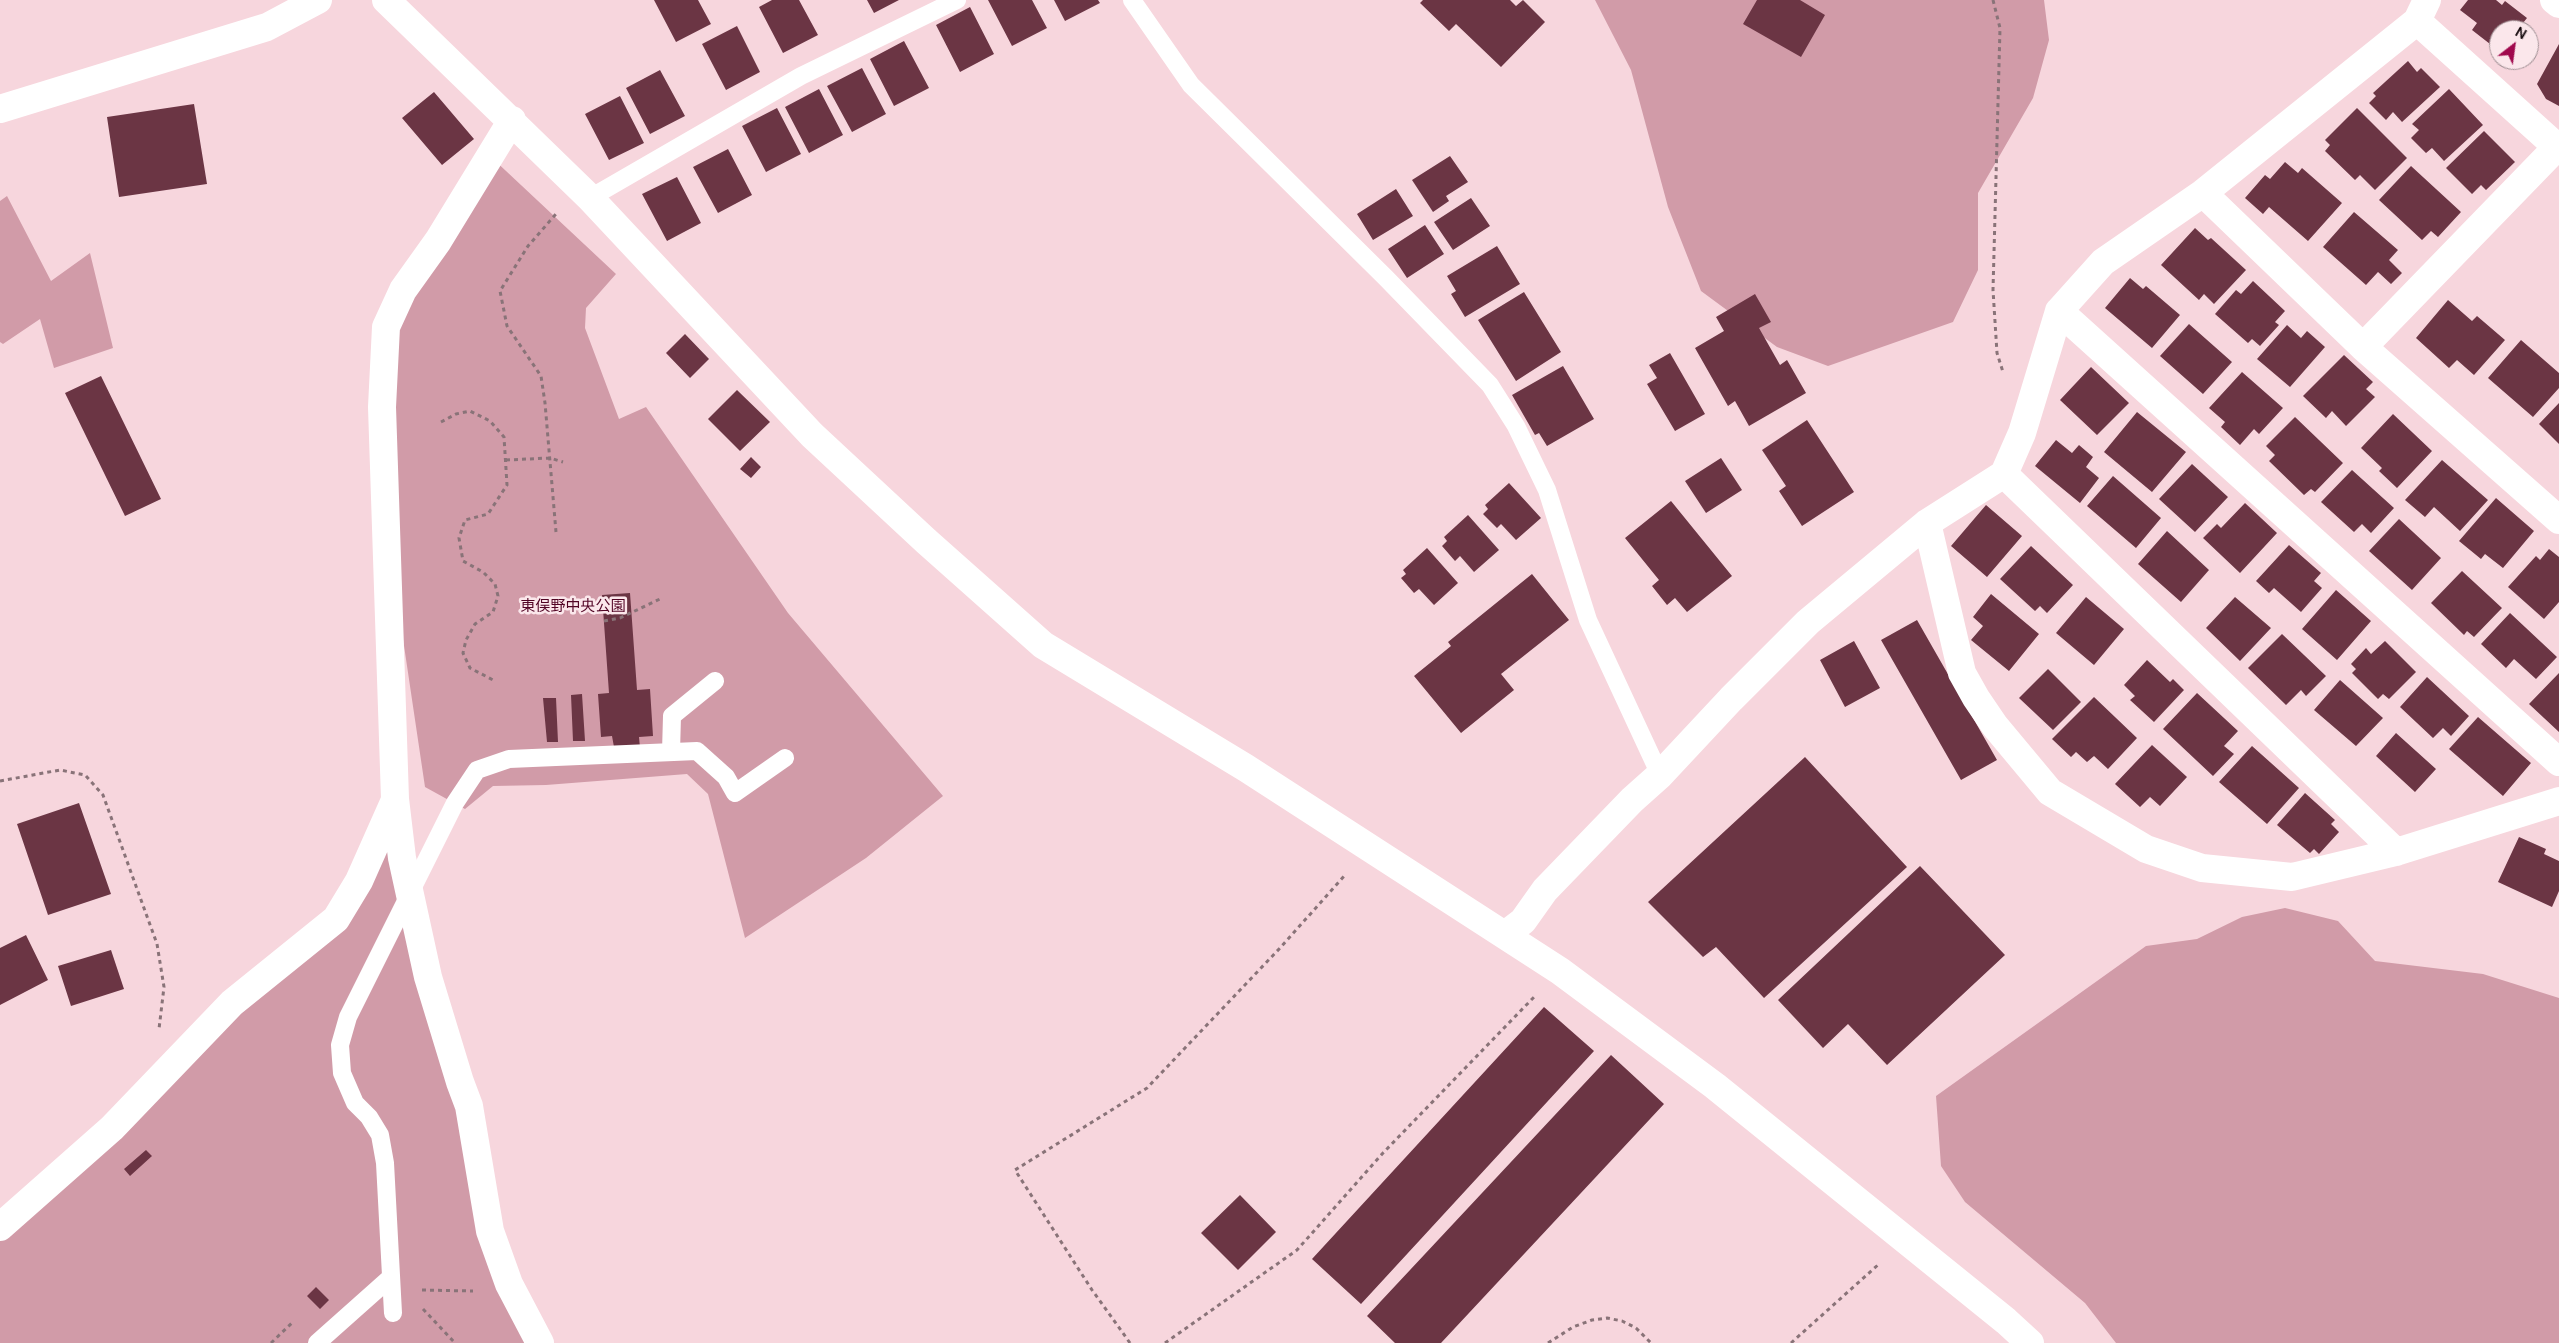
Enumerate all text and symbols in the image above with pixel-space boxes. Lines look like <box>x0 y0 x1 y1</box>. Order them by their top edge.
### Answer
north arrow <box>2489 20 2539 70</box>
text: N <box>2512 23 2530 43</box>
park label: 東俣野中央公園 <box>521 598 625 616</box>

